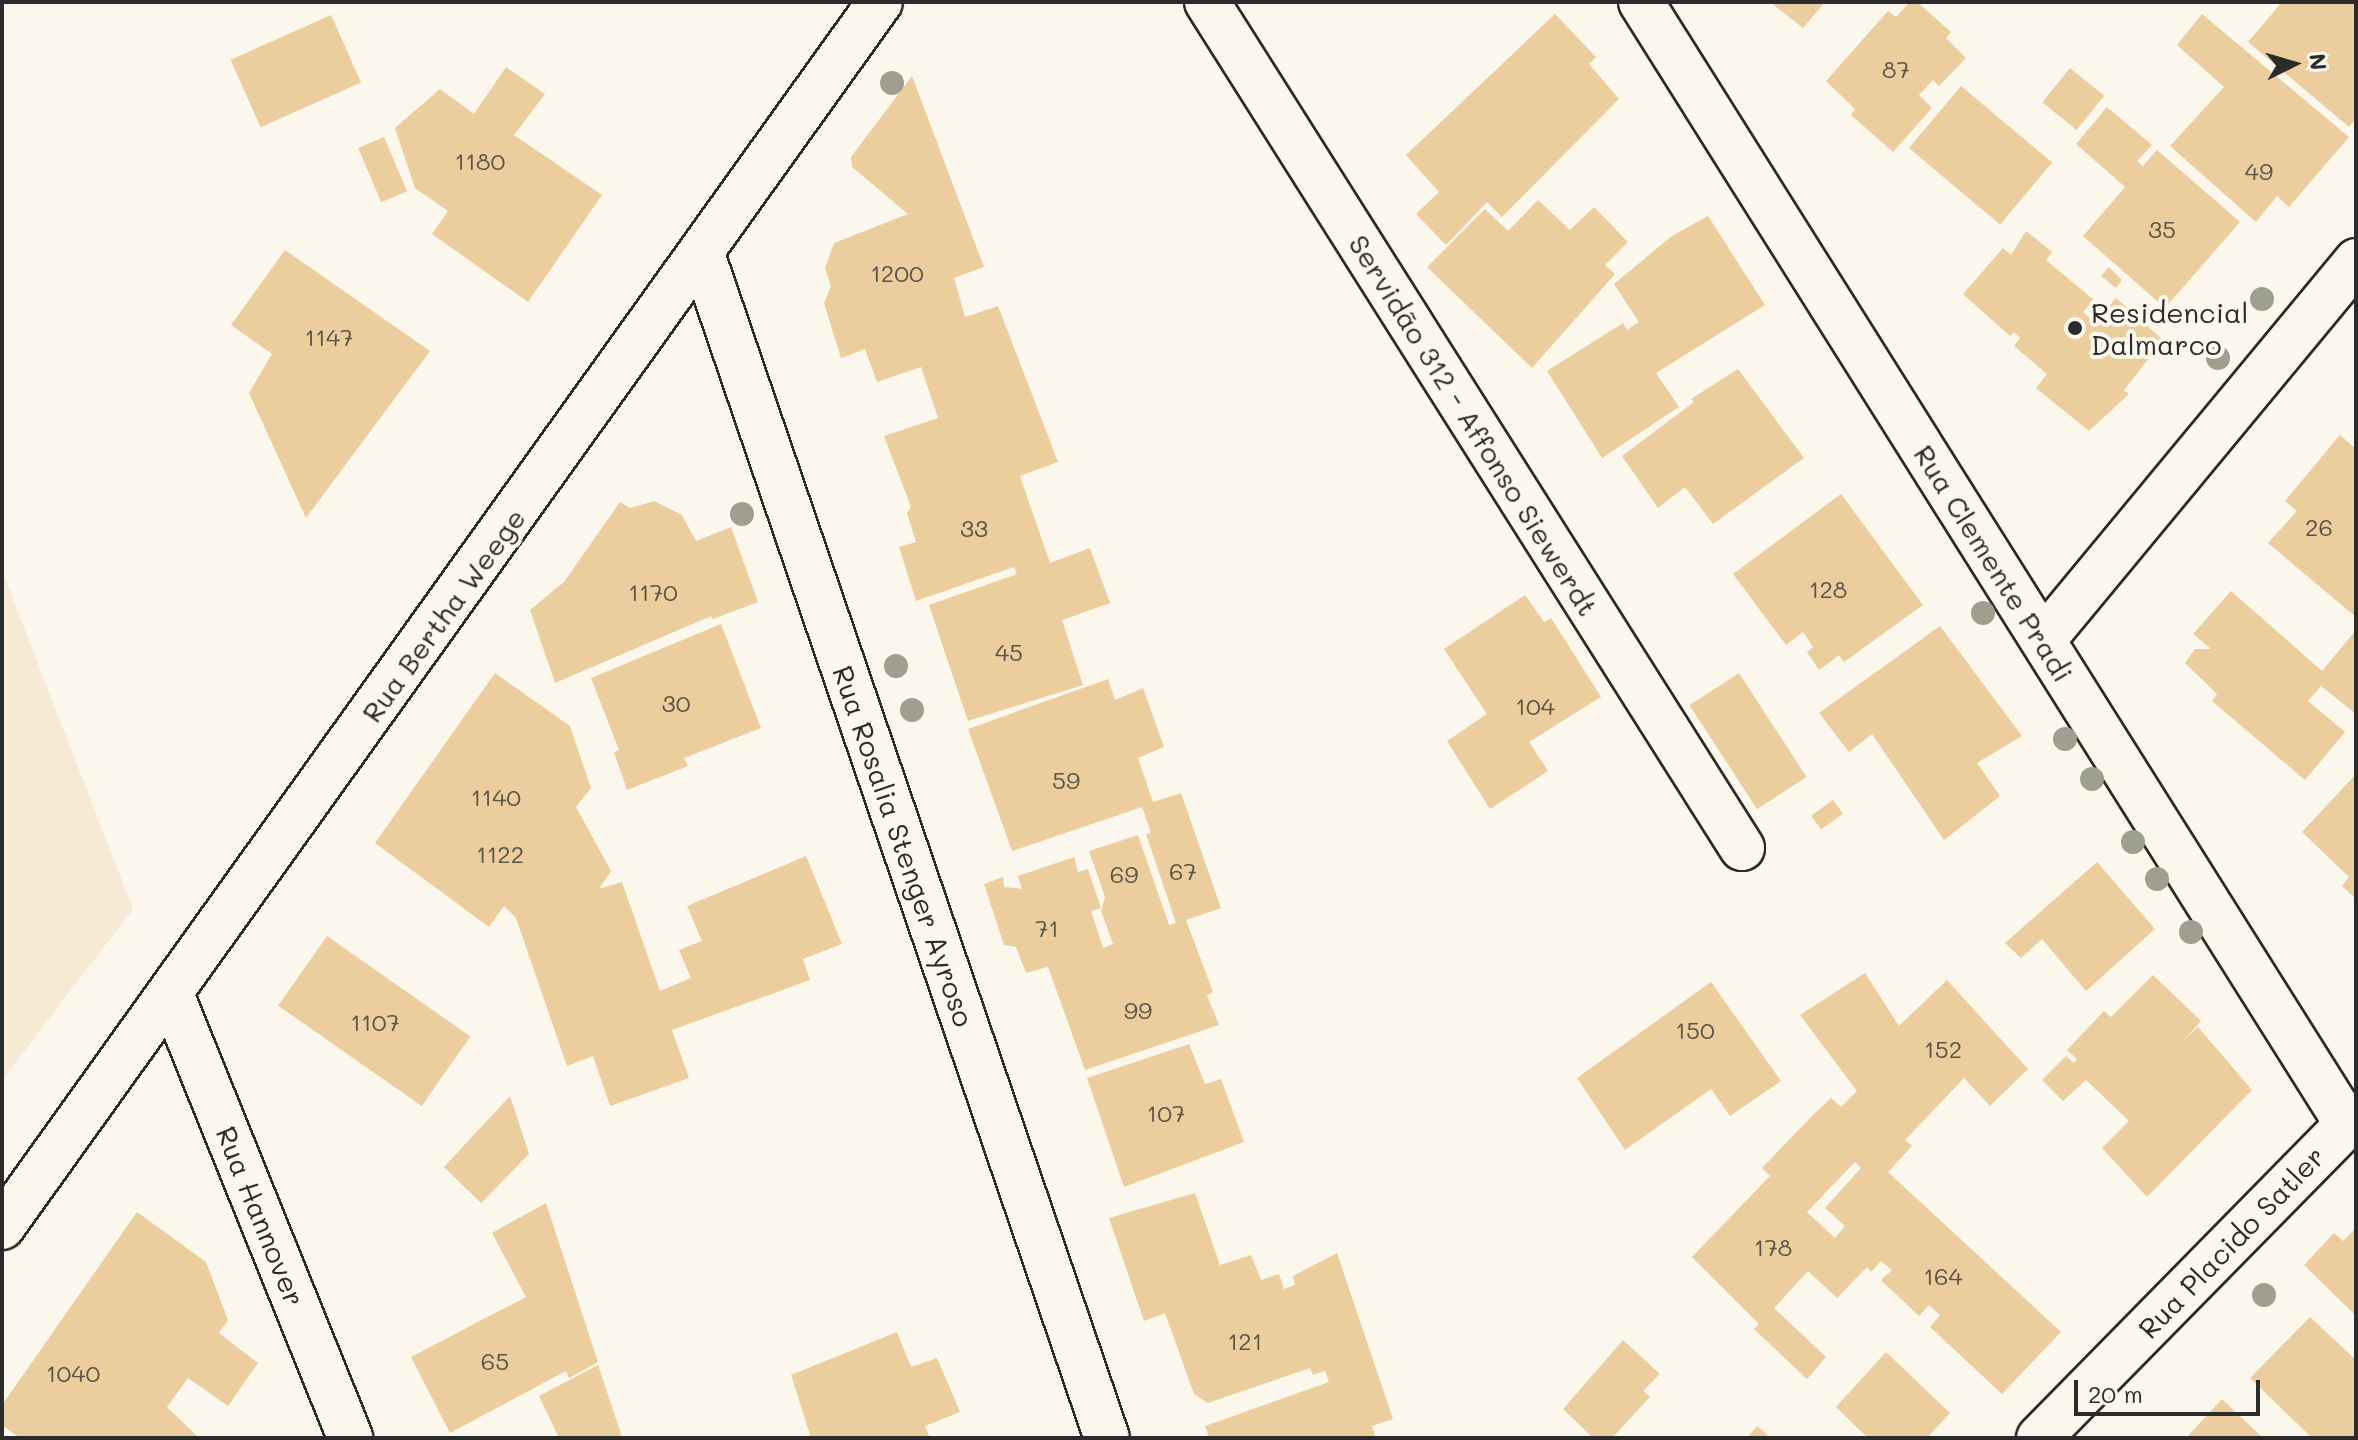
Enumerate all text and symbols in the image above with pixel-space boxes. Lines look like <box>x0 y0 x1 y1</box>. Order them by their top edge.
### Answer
north arrow <box>2254 24 2334 104</box>
text: N <box>2303 52 2334 71</box>
house number: 87 <box>1882 55 1910 83</box>
house number: 1180 <box>455 147 505 175</box>
house number: 49 <box>2245 157 2273 185</box>
house number: 35 <box>2148 215 2176 243</box>
street label: Servidão 312 - Affonso Siewerdt <box>1342 228 1606 622</box>
house number: 1200 <box>870 259 924 287</box>
place label: Residencial Dalmarco <box>2091 295 2249 361</box>
marker: Residencial Dalmarco <box>2066 319 2084 337</box>
house number: 1147 <box>305 323 353 351</box>
street label: Rua Clemente Pradi <box>1907 438 2081 688</box>
street label: Rua Bertha Weege <box>354 502 532 728</box>
house number: 26 <box>2305 513 2333 541</box>
house number: 33 <box>960 514 988 542</box>
house number: 128 <box>1809 575 1847 603</box>
house number: 1170 <box>628 578 678 606</box>
house number: 45 <box>995 638 1023 666</box>
street label: Rua Rosalia Stenger Ayroso <box>826 661 982 1031</box>
house number: 30 <box>662 689 690 717</box>
house number: 104 <box>1515 692 1555 720</box>
house number: 59 <box>1052 766 1080 794</box>
house number: 1140 <box>471 783 521 811</box>
house number: 1122 <box>476 840 524 868</box>
house number: 67 <box>1169 857 1197 885</box>
house number: 69 <box>1110 860 1138 888</box>
house number: 71 <box>1035 914 1059 942</box>
house number: 99 <box>1124 996 1152 1024</box>
house number: 1107 <box>350 1008 400 1036</box>
house number: 150 <box>1675 1016 1715 1044</box>
house number: 152 <box>1924 1035 1962 1063</box>
house number: 107 <box>1147 1099 1185 1127</box>
street label: Rua Hannover <box>210 1121 312 1311</box>
street label: Rua Placido Satler <box>2131 1139 2331 1345</box>
house number: 178 <box>1754 1233 1792 1261</box>
house number: 164 <box>1923 1262 1963 1290</box>
house number: 121 <box>1228 1327 1262 1355</box>
house number: 65 <box>481 1347 509 1375</box>
house number: 1040 <box>46 1359 100 1387</box>
scale bar <box>2078 1364 2264 1414</box>
text: 20 m <box>2088 1378 2143 1409</box>

